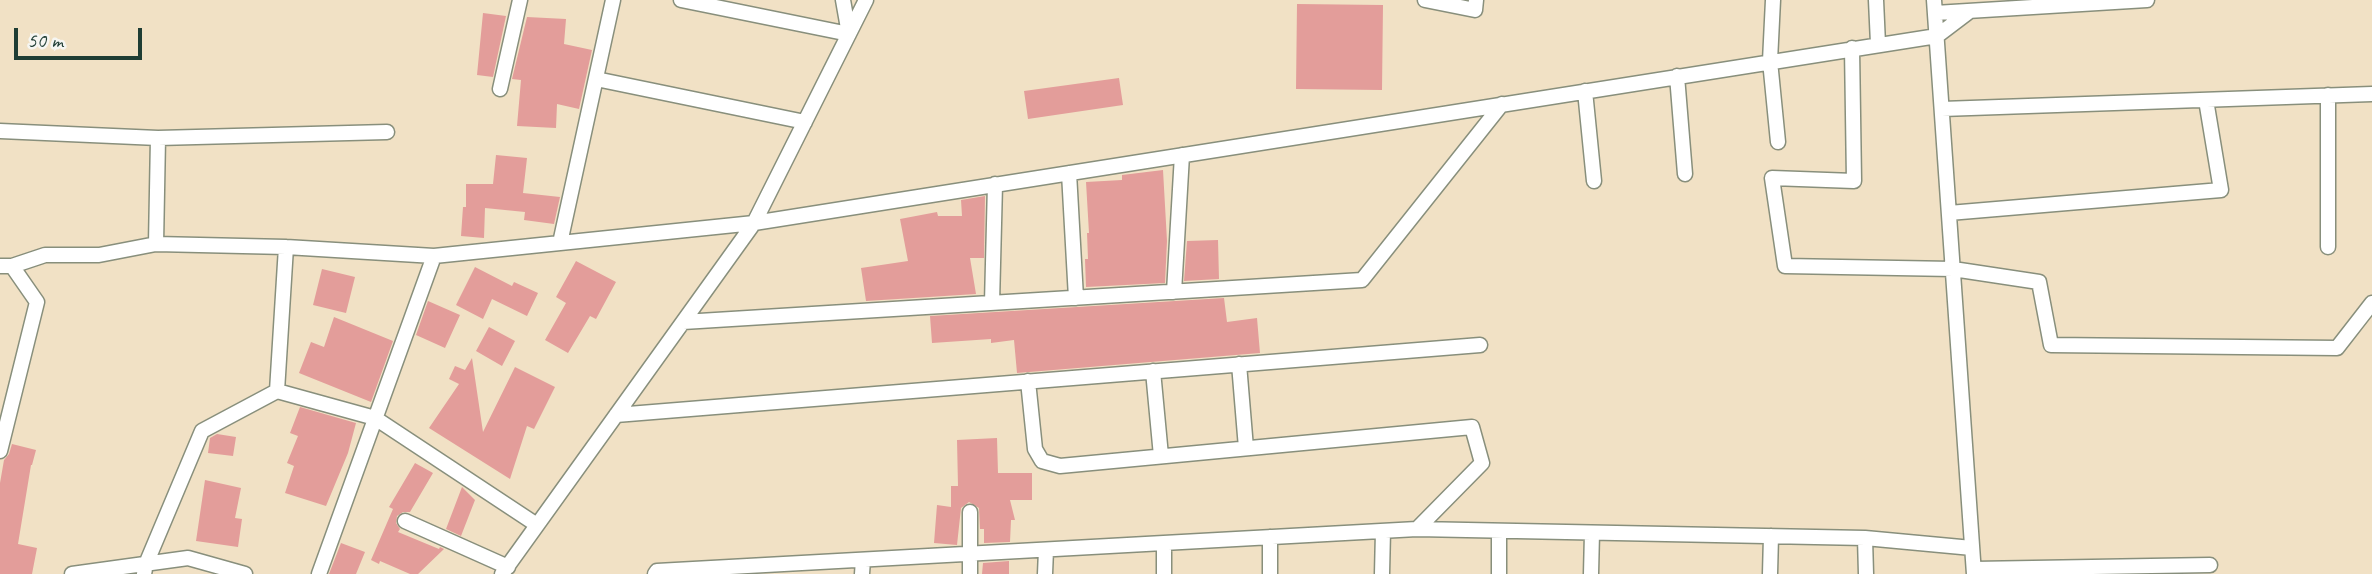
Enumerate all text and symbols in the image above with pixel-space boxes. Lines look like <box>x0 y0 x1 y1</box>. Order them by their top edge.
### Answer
scale bar <box>18 14 145 58</box>
text: 50 m <box>27 27 63 53</box>

